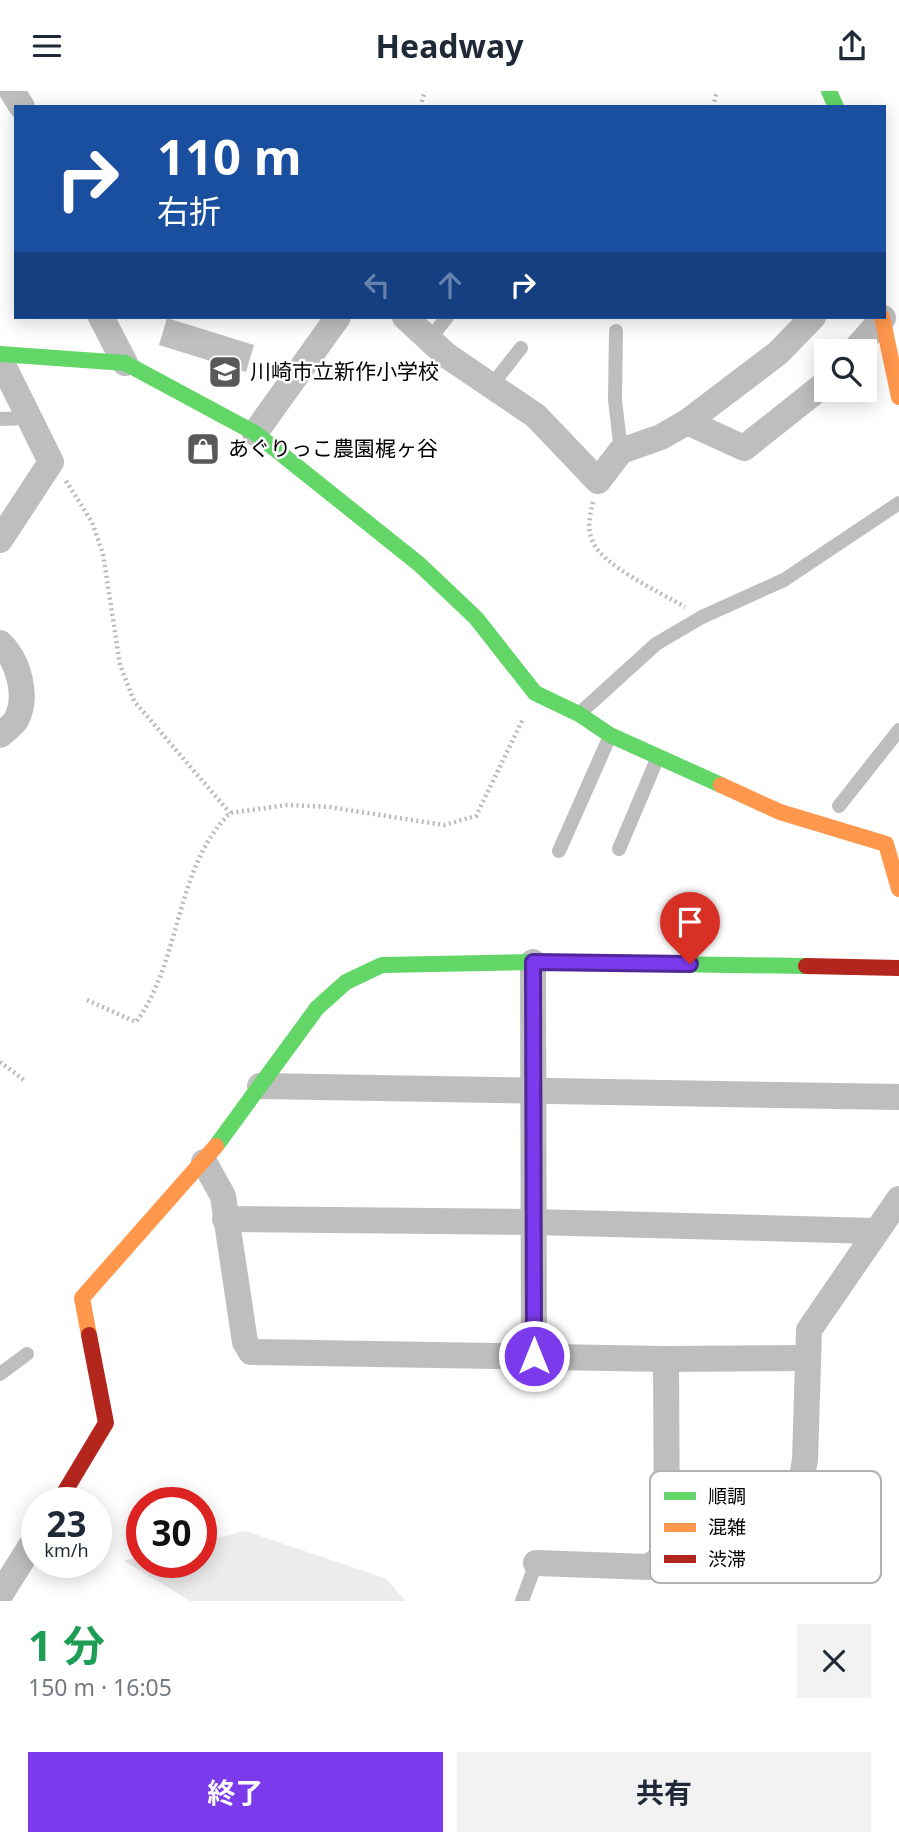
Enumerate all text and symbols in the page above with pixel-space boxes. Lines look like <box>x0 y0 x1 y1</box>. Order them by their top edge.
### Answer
text: Headway <box>376 24 523 67</box>
icon: menu <box>28 27 66 65</box>
icon: share <box>833 27 871 65</box>
text: 110 m <box>157 123 302 189</box>
icon: right <box>42 133 133 224</box>
text: 右折 <box>157 189 221 232</box>
icon: left <box>358 266 396 304</box>
icon: ahead <box>431 266 469 304</box>
icon: right <box>504 266 542 304</box>
map controls <box>814 339 877 402</box>
button: search <box>814 339 877 402</box>
school or university icon: 川崎市立新作小学校 <box>206 353 244 391</box>
place label: 川崎市立新作小学校 <box>250 357 439 385</box>
shop icon: あぐりっこ農園梶ヶ谷 <box>184 430 222 468</box>
place label: あぐりっこ農園梶ヶ谷 <box>228 434 438 462</box>
pin <box>660 892 720 964</box>
icon: arrive <box>671 903 709 941</box>
position arrow <box>497 1319 571 1393</box>
legend <box>650 1471 881 1583</box>
text: 順調 <box>708 1483 746 1509</box>
speed limit sign: 30 <box>126 1487 217 1578</box>
text: 23 <box>46 1500 87 1547</box>
text: 混雑 <box>708 1514 746 1540</box>
text: km/h <box>44 1538 89 1562</box>
text: 渋滞 <box>708 1546 746 1572</box>
text: 1 分 <box>28 1616 105 1673</box>
button: close <box>797 1624 871 1698</box>
text: 150 m · 16:05 <box>28 1671 172 1703</box>
button: 終了 <box>28 1752 443 1832</box>
button: 共有 <box>457 1752 871 1832</box>

